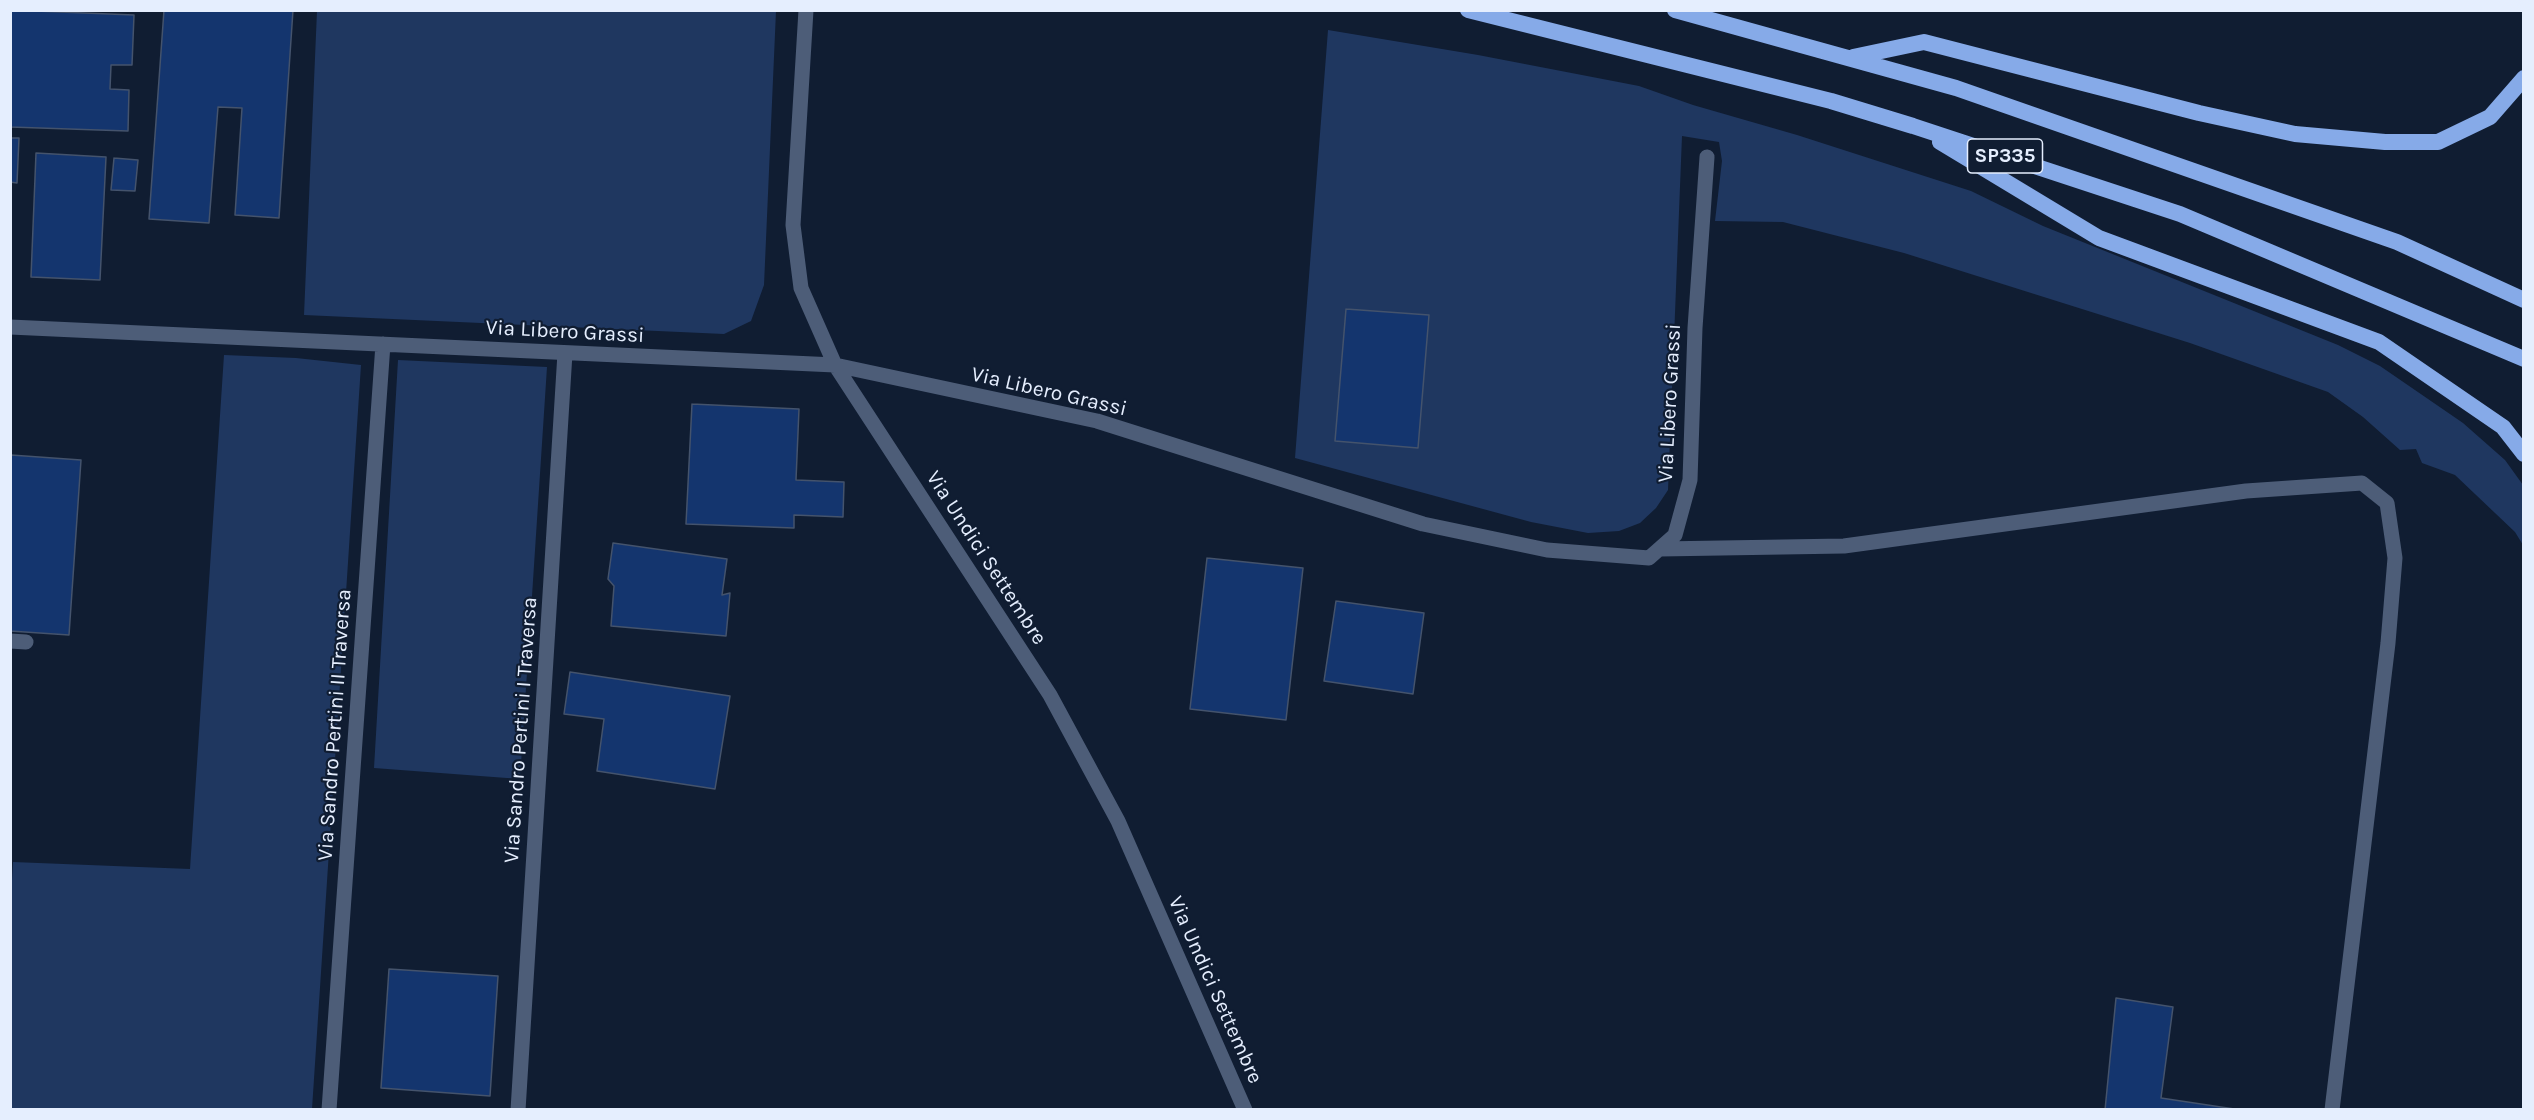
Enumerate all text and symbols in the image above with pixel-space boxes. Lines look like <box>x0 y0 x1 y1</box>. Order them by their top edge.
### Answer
road number: SP335 <box>1968 139 2042 173</box>
street label: Via Libero Grassi <box>485 315 645 349</box>
street label: Via Libero Grassi <box>1653 323 1687 483</box>
street label: Via Libero Grassi <box>969 362 1129 422</box>
street label: Via Undici Settembre <box>920 466 1052 650</box>
street label: Via Sandro Pertini II Traversa <box>313 588 357 862</box>
street label: Via Sandro Pertini I Traversa <box>499 596 543 864</box>
street label: Via Undici Settembre <box>1162 892 1268 1088</box>

